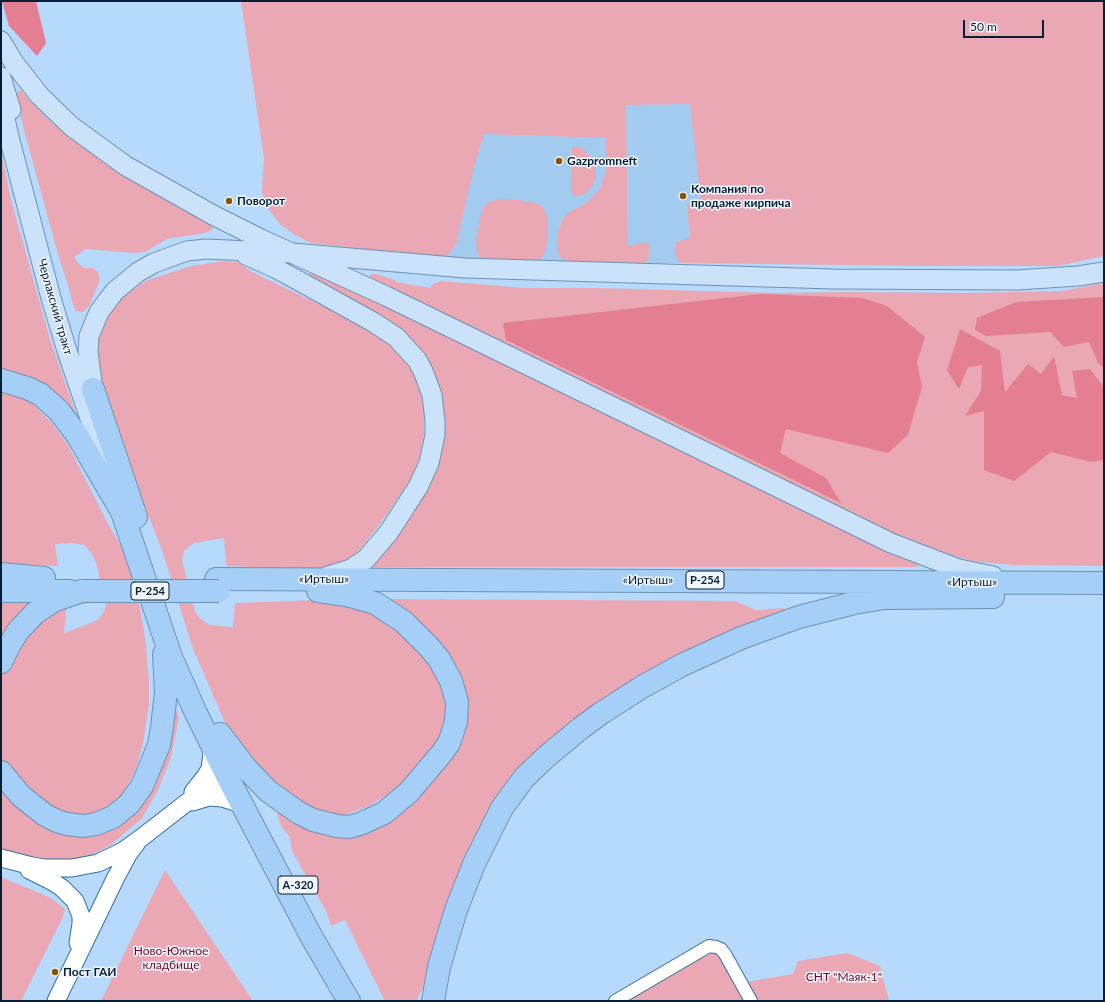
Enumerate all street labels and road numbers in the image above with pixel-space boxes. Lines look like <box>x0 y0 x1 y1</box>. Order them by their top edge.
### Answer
street label: Черлакский тракт <box>34 257 76 357</box>
road number: Р-254 <box>686 571 724 589</box>
street label: «Иртыш» <box>299 572 349 586</box>
street label: «Иртыш» <box>623 573 673 587</box>
street label: «Иртыш» <box>947 575 997 589</box>
road number: Р-254 <box>131 582 169 600</box>
road number: А-320 <box>278 876 318 894</box>

